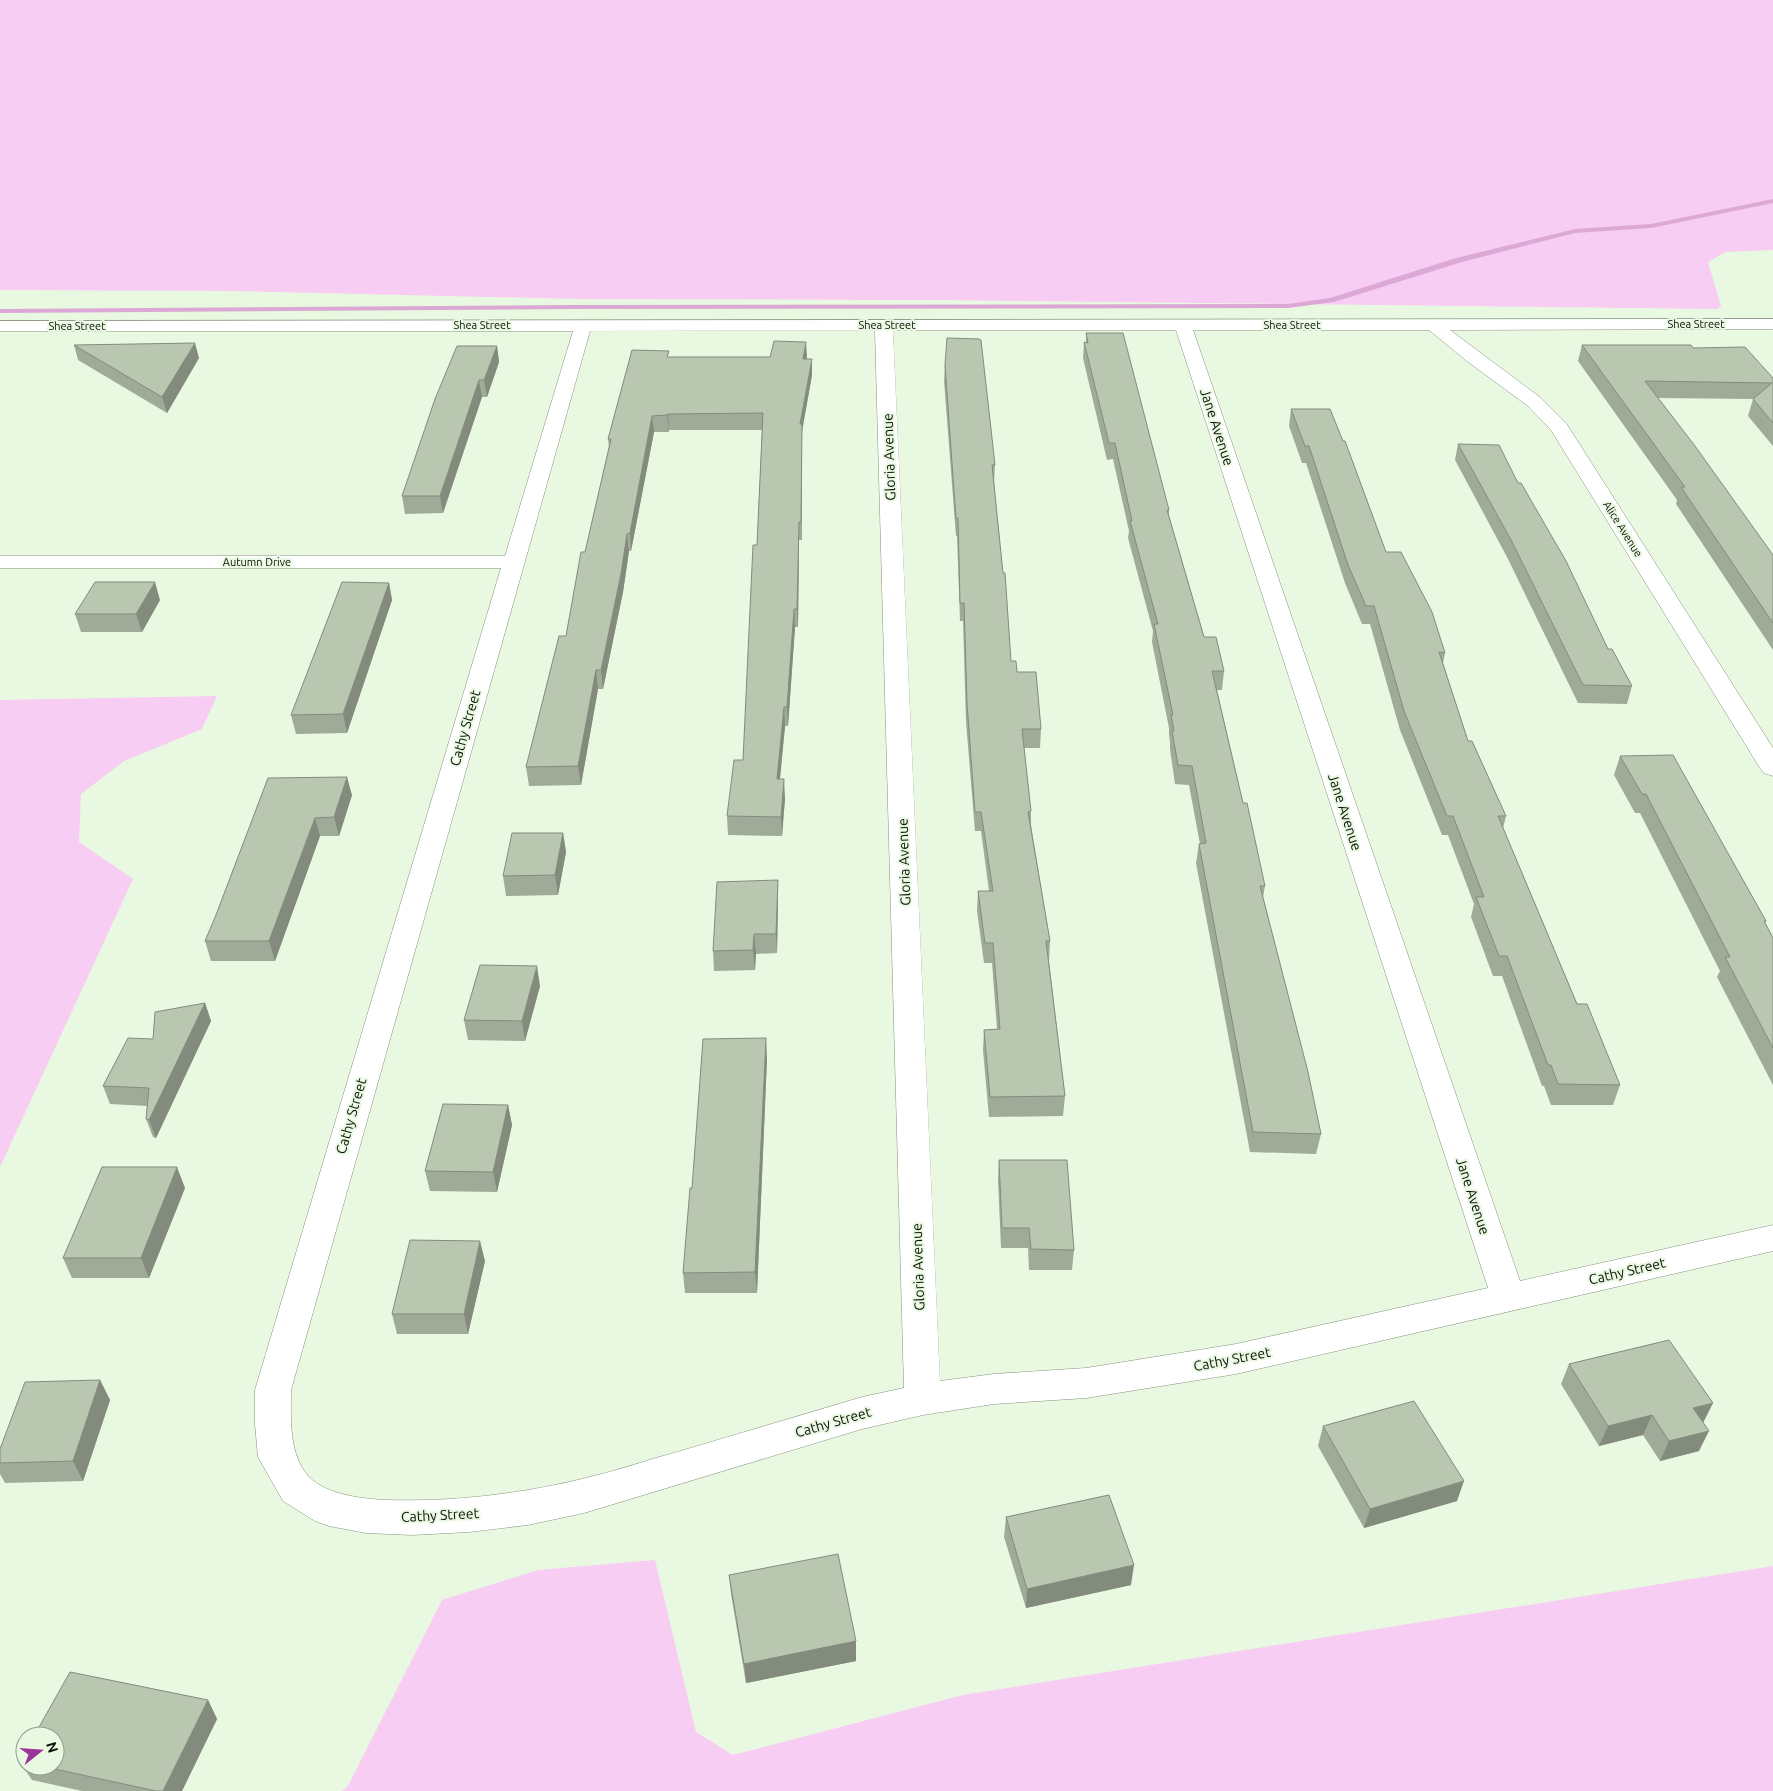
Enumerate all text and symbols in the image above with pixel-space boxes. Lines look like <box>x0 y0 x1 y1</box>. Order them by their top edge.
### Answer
street label: Shea Street <box>1667 318 1725 330</box>
street label: Shea Street <box>453 319 511 331</box>
street label: Shea Street <box>858 319 916 331</box>
street label: Shea Street <box>1263 319 1321 331</box>
street label: Shea Street <box>48 320 106 332</box>
street label: Jane Avenue <box>1197 386 1237 468</box>
street label: Gloria Avenue <box>879 413 899 501</box>
street label: Alice Avenue <box>1601 499 1645 559</box>
street label: Autumn Drive <box>223 556 291 568</box>
street label: Cathy Street <box>447 688 484 768</box>
street label: Jane Avenue <box>1325 771 1365 853</box>
street label: Gloria Avenue <box>894 818 914 906</box>
street label: Cathy Street <box>333 1076 370 1156</box>
street label: Jane Avenue <box>1453 1155 1493 1237</box>
street label: Gloria Avenue <box>908 1223 928 1311</box>
street label: Cathy Street <box>1587 1254 1667 1288</box>
street label: Cathy Street <box>1192 1344 1272 1374</box>
street label: Cathy Street <box>793 1403 873 1440</box>
street label: Cathy Street <box>401 1505 480 1525</box>
north arrow <box>15 1726 65 1776</box>
text: N <box>43 1740 62 1755</box>

